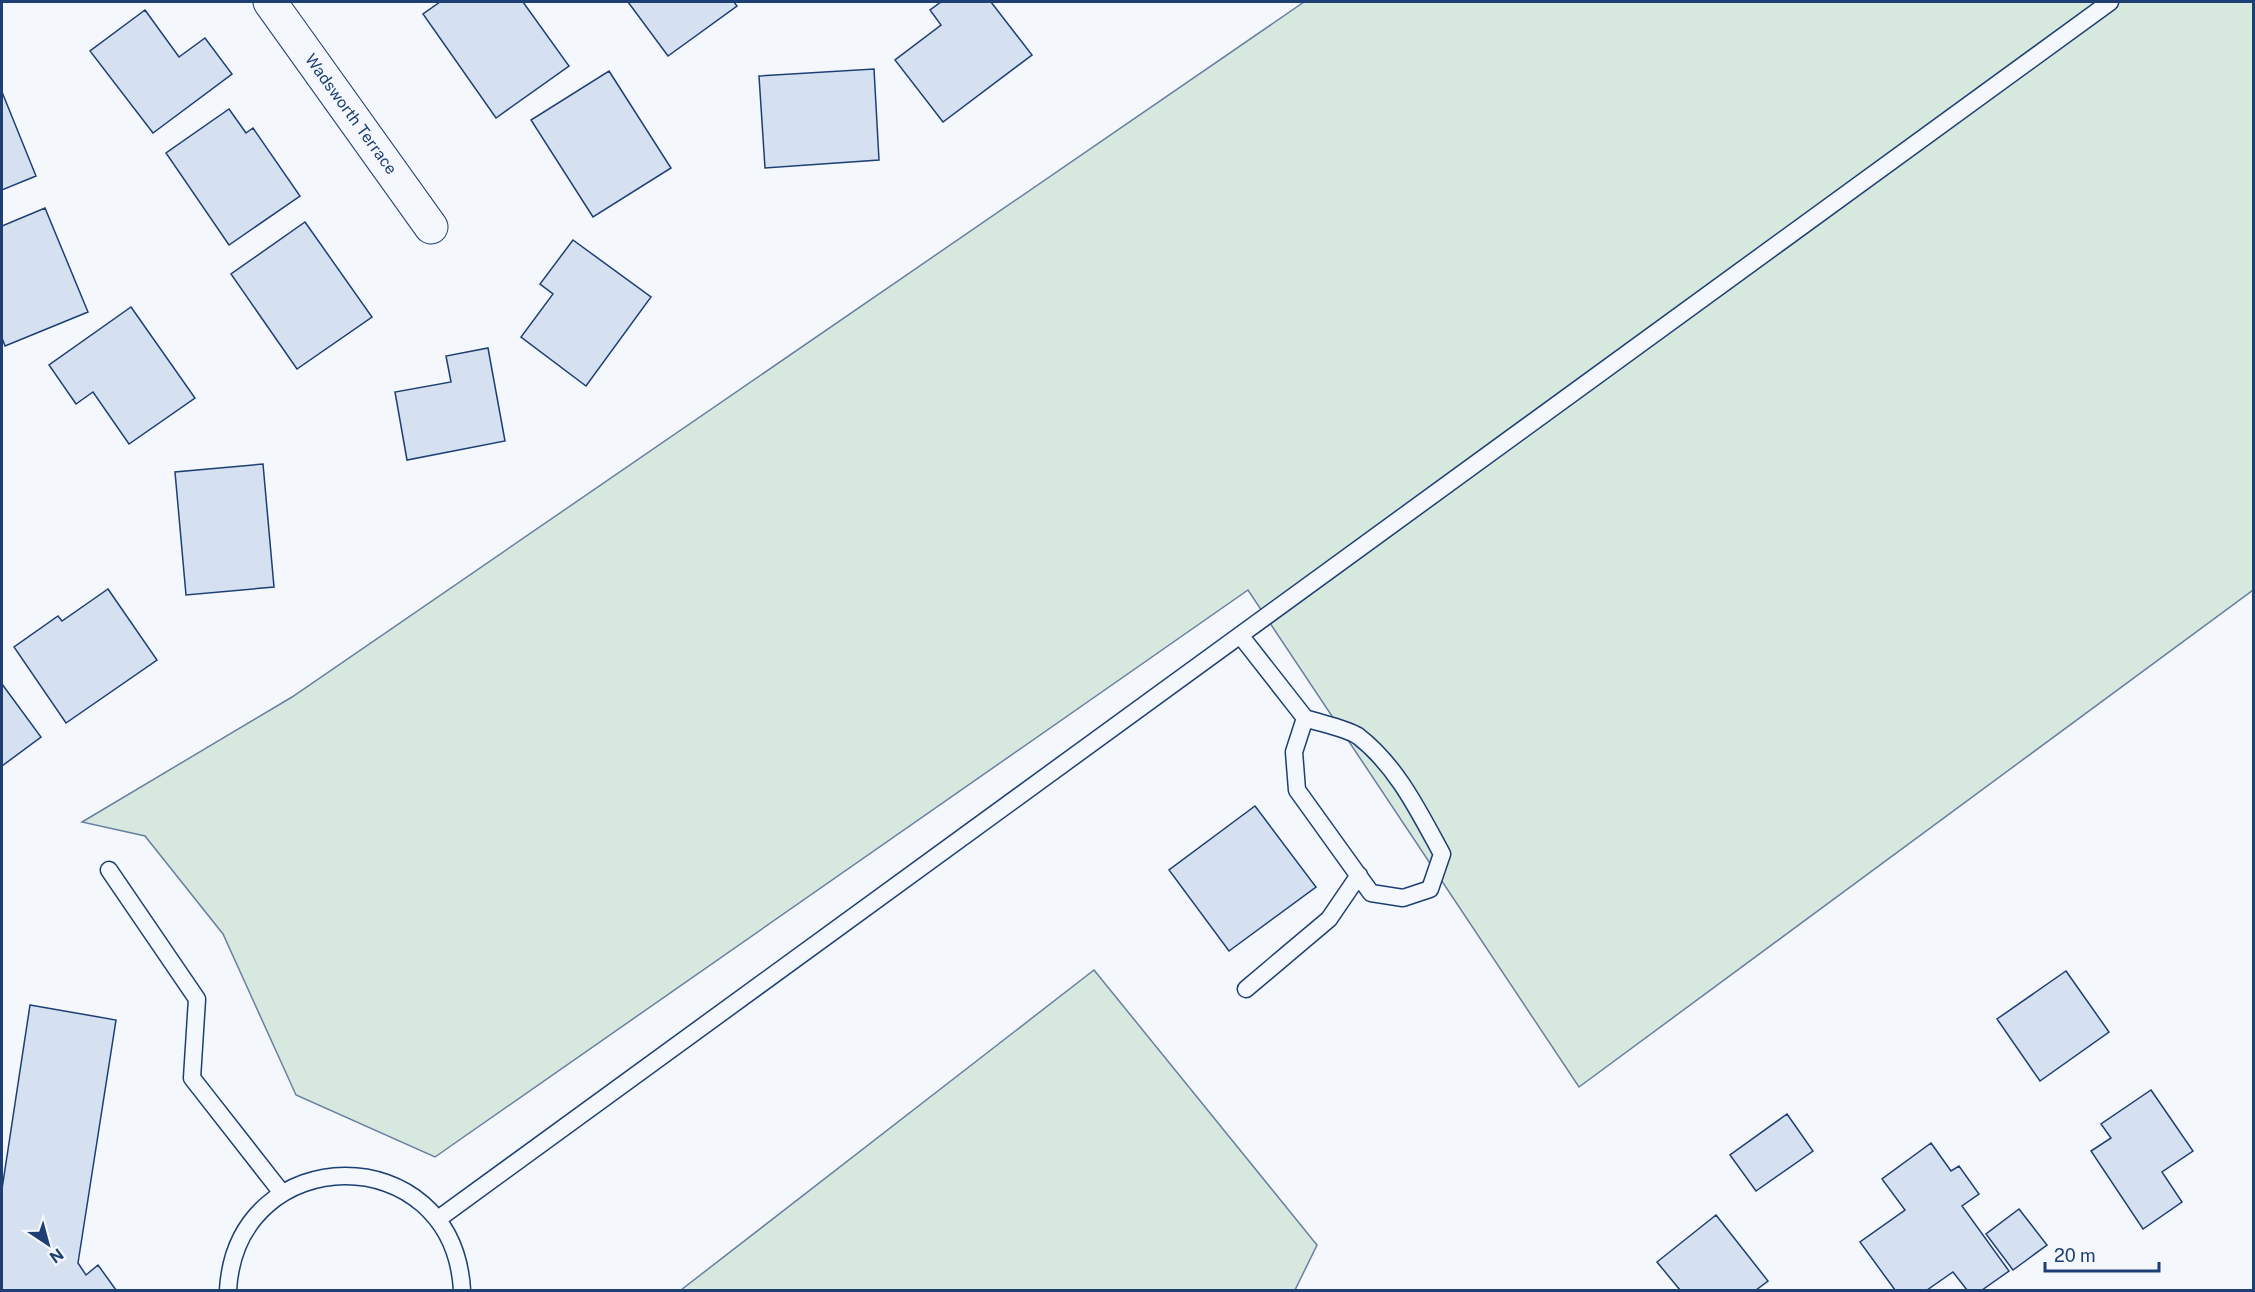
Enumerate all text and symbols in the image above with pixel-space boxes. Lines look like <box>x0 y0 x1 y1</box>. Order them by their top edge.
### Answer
street label: Wadsworth Terrace <box>301 50 401 178</box>
north arrow <box>18 1214 78 1274</box>
scale bar <box>2045 1235 2159 1273</box>
text: N <box>46 1244 67 1267</box>
text: 20 m <box>2054 1245 2096 1266</box>

